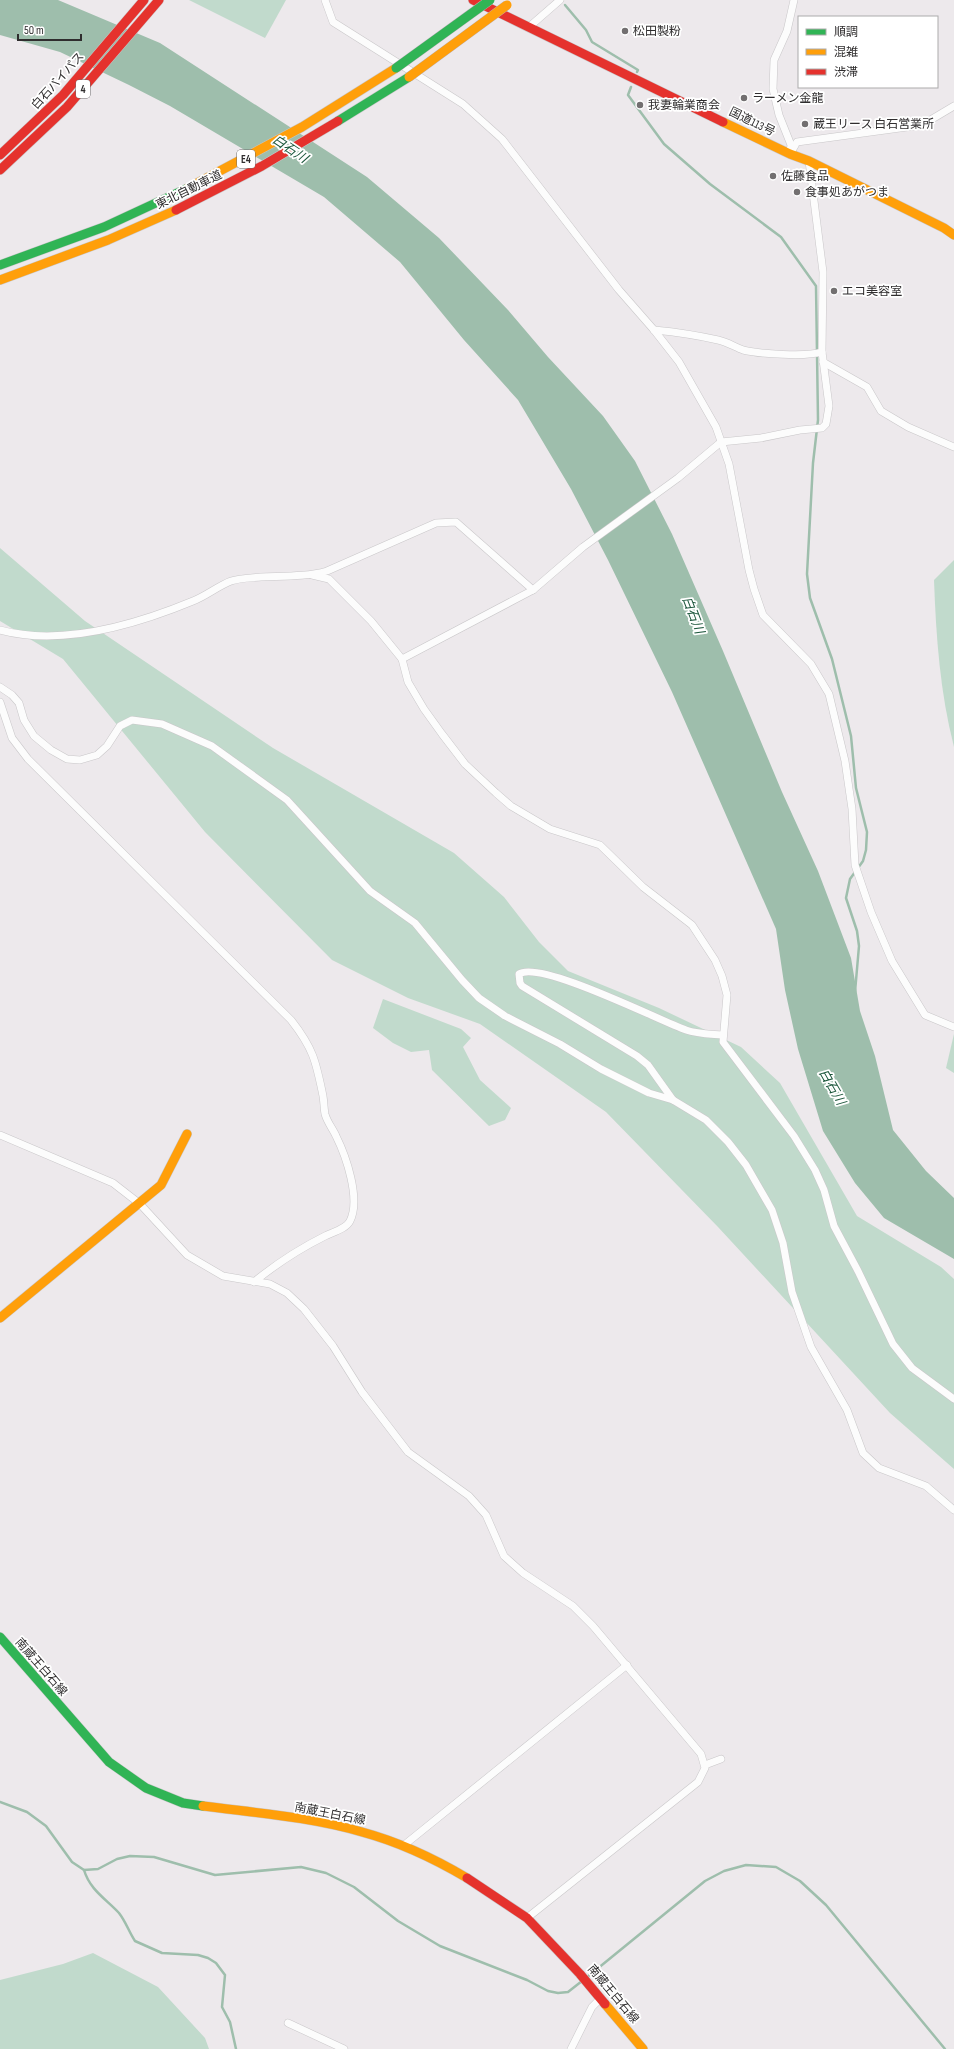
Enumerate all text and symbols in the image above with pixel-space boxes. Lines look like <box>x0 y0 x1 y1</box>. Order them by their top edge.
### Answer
scale bar <box>18 16 81 42</box>
legend <box>798 16 938 88</box>
text: 50 m <box>24 23 44 38</box>
place label: 松田製粉 <box>633 24 681 39</box>
text: 順調 <box>834 25 858 40</box>
marker: 松田製粉 <box>620 26 630 36</box>
text: 混雑 <box>834 45 858 60</box>
street label: 白石バイパス <box>28 49 88 113</box>
text: 渋滞 <box>834 65 858 80</box>
road number: 4 <box>76 80 90 98</box>
place label: ラーメン金龍 <box>752 91 824 106</box>
marker: ラーメン金龍 <box>739 93 749 103</box>
place label: 我妻輪業商会 <box>648 98 720 113</box>
marker: 我妻輪業商会 <box>635 100 645 110</box>
street label: 国道113号 <box>726 104 778 140</box>
place label: 蔵王リース 白石営業所 <box>813 117 934 132</box>
marker: 蔵王リース 白石営業所 <box>800 119 810 129</box>
water label: 白石川 <box>269 131 312 168</box>
road number: E4 <box>237 150 255 168</box>
street label: 東北自動車道 <box>153 167 225 213</box>
place label: 佐藤食品 <box>781 169 829 184</box>
marker: 佐藤食品 <box>768 171 778 181</box>
place label: 食事処あがつま <box>805 185 889 200</box>
marker: 食事処あがつま <box>792 187 802 197</box>
place label: エコ美容室 <box>842 284 902 299</box>
marker: エコ美容室 <box>829 286 839 296</box>
water label: 白石川 <box>679 594 708 638</box>
water label: 白石川 <box>815 1066 850 1110</box>
street label: 南蔵王白石線 <box>12 1635 70 1699</box>
street label: 南蔵王白石線 <box>293 1800 367 1828</box>
street label: 南蔵王白石線 <box>584 1962 642 2026</box>

